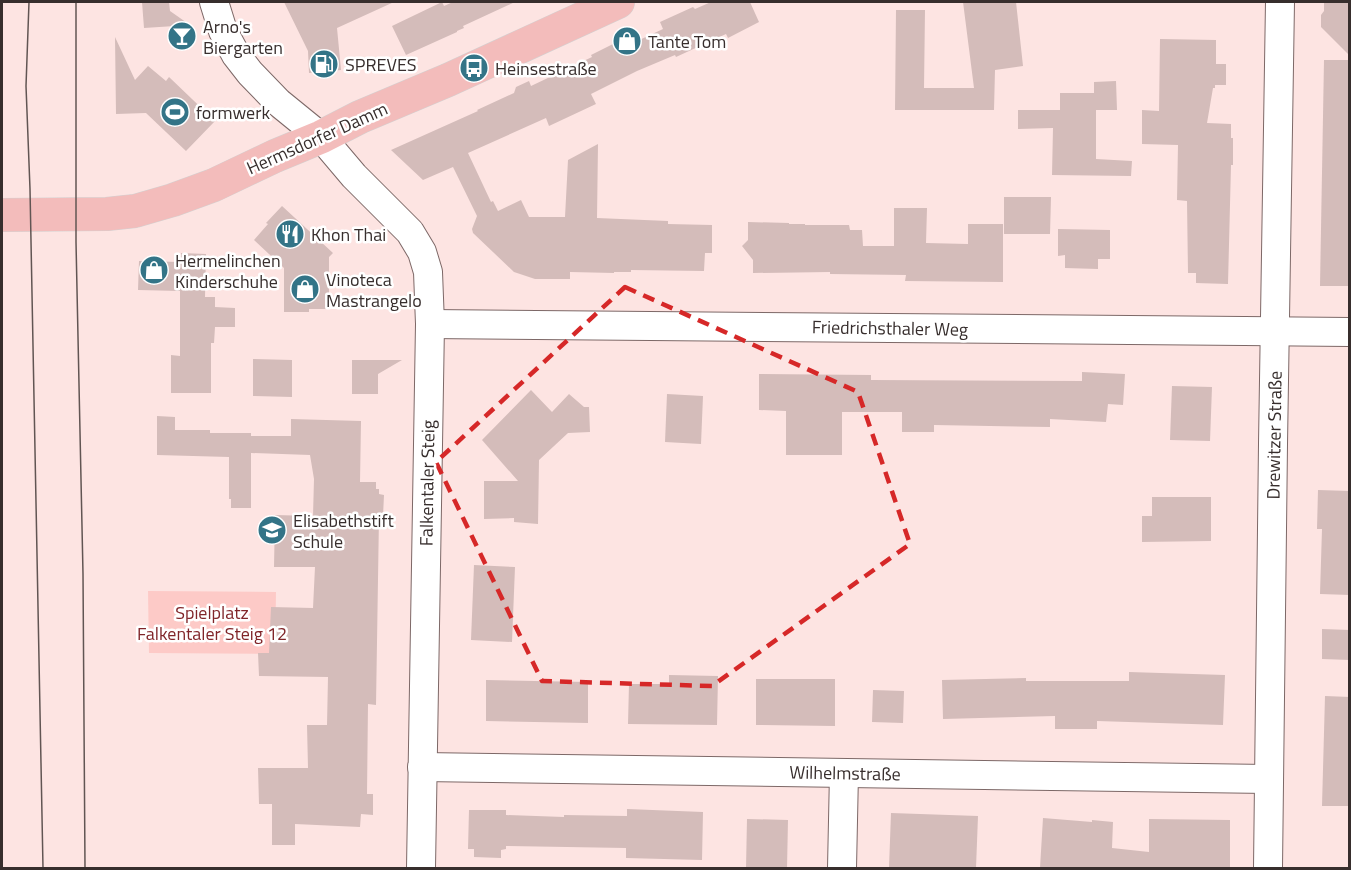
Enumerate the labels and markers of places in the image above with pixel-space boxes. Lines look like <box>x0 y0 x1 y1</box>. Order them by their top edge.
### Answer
place label: Arno's Biergarten <box>203 13 283 61</box>
bar icon: Arno's Biergarten <box>166 20 198 52</box>
shop icon: Tante Tom <box>611 25 643 57</box>
place label: Tante Tom <box>648 28 726 55</box>
fuel station icon: SPREVES <box>308 48 340 80</box>
place label: SPREVES <box>345 51 417 78</box>
bus stop icon: Heinsestraße <box>458 52 490 84</box>
place label: Heinsestraße <box>495 55 597 82</box>
sports icon: formwerk <box>159 96 191 128</box>
place label: formwerk <box>196 99 270 126</box>
restaurant icon: Khon Thai <box>274 218 306 250</box>
place label: Khon Thai <box>311 221 386 248</box>
place label: Hermelinchen Kinderschuhe <box>175 247 281 295</box>
shop icon: Hermelinchen Kinderschuhe <box>138 254 170 286</box>
place label: Vinoteca Mastrangelo <box>326 266 422 314</box>
shop icon: Vinoteca Mastrangelo <box>289 273 321 305</box>
place label: Elisabethstift Schule <box>293 507 395 555</box>
school or university icon: Elisabethstift Schule <box>256 514 288 546</box>

